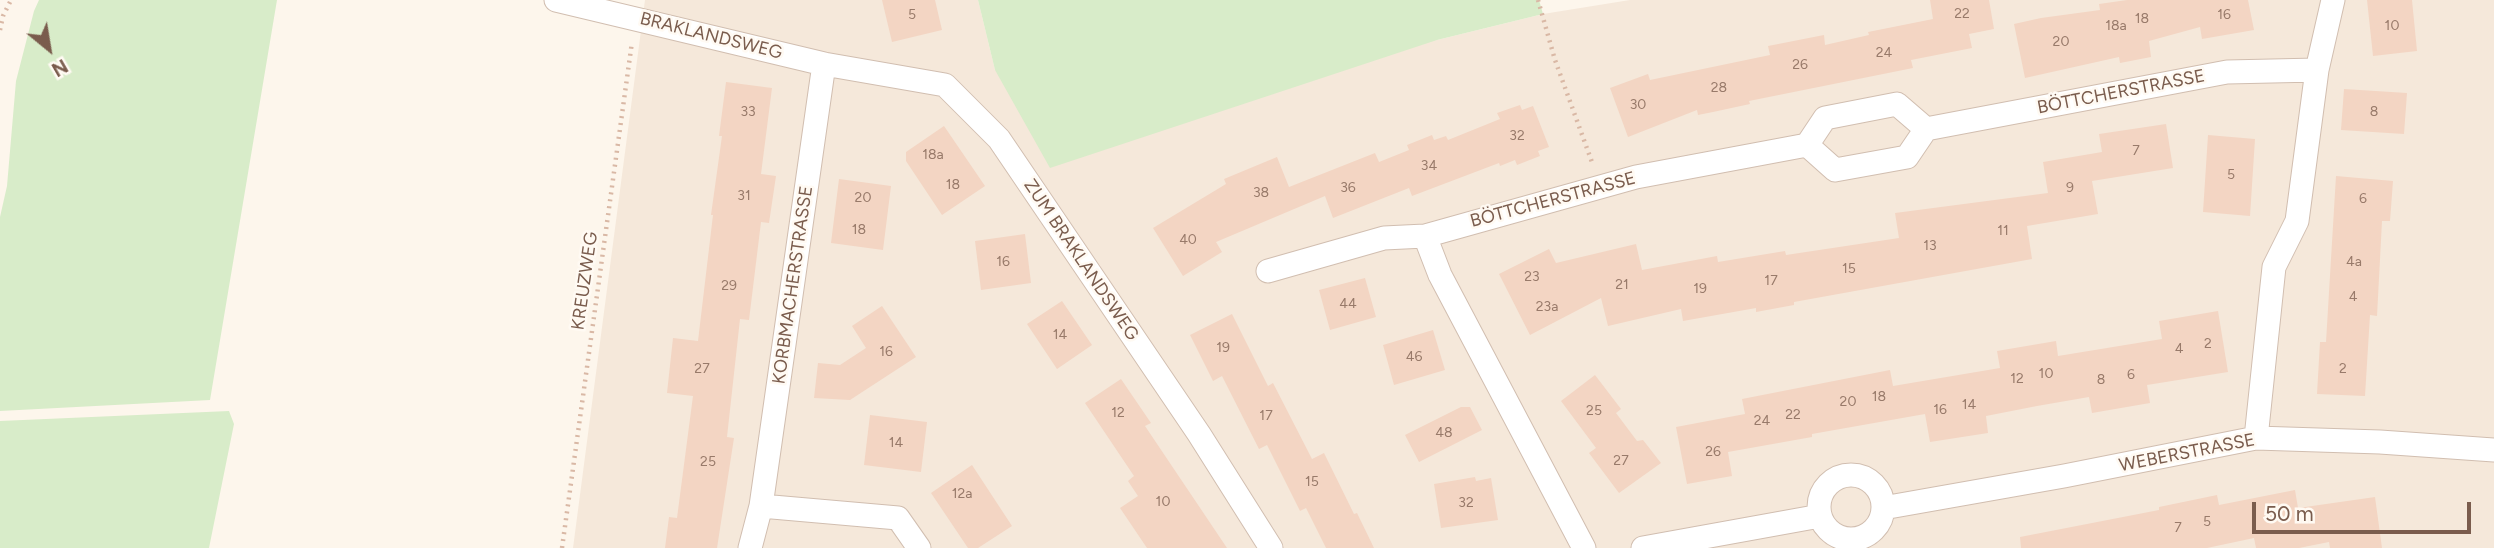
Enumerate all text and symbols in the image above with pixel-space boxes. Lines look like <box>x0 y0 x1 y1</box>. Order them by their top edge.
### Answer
house number: 22 <box>1954 6 1970 22</box>
house number: 5 <box>908 7 916 23</box>
house number: 16 <box>2217 7 2231 23</box>
street label: BRAKLANDSWEG <box>638 8 784 64</box>
house number: 18 <box>2135 11 2149 27</box>
north arrow <box>14 14 84 84</box>
house number: 18a <box>2105 18 2127 34</box>
house number: 10 <box>2385 18 2399 34</box>
house number: 20 <box>2053 34 2069 50</box>
house number: 24 <box>1876 45 1892 61</box>
text: N <box>48 54 72 81</box>
house number: 26 <box>1792 57 1808 73</box>
street label: BÖTTCHERSTRASSE <box>2035 65 2207 119</box>
house number: 28 <box>1711 80 1727 96</box>
house number: 30 <box>1630 97 1646 113</box>
house number: 33 <box>740 104 756 120</box>
house number: 8 <box>2370 104 2378 120</box>
house number: 32 <box>1509 128 1525 144</box>
house number: 7 <box>2132 143 2140 159</box>
house number: 18a <box>922 147 944 163</box>
house number: 34 <box>1421 158 1437 174</box>
house number: 5 <box>2227 167 2235 183</box>
street label: BÖTTCHERSTRASSE <box>1468 168 1638 232</box>
street label: ZUM BRAKLANDSWEG <box>1019 175 1143 345</box>
house number: 18 <box>946 177 960 193</box>
house number: 36 <box>1340 180 1356 196</box>
house number: 9 <box>2066 180 2074 196</box>
street label: KORBMACHERSTRASSE <box>768 185 818 385</box>
house number: 38 <box>1253 185 1269 201</box>
house number: 31 <box>737 188 751 204</box>
house number: 20 <box>855 190 871 206</box>
house number: 6 <box>2359 191 2367 207</box>
house number: 18 <box>852 222 866 238</box>
house number: 11 <box>1997 223 2009 239</box>
street label: KREUZWEG <box>567 231 603 331</box>
house number: 40 <box>1179 232 1197 248</box>
house number: 13 <box>1923 238 1937 254</box>
house number: 16 <box>996 254 1010 270</box>
house number: 4a <box>2346 254 2362 270</box>
house number: 15 <box>1842 261 1856 277</box>
house number: 23 <box>1524 269 1540 285</box>
house number: 17 <box>1764 273 1778 289</box>
house number: 21 <box>1615 277 1629 293</box>
house number: 29 <box>721 278 737 294</box>
house number: 19 <box>1693 281 1707 297</box>
house number: 4 <box>2349 289 2357 305</box>
house number: 44 <box>1339 296 1357 312</box>
house number: 23a <box>1536 299 1558 315</box>
house number: 14 <box>1053 327 1067 343</box>
house number: 2 <box>2204 336 2212 352</box>
house number: 19 <box>1216 340 1230 356</box>
house number: 4 <box>2175 341 2183 357</box>
house number: 16 <box>879 344 893 360</box>
house number: 46 <box>1406 349 1422 365</box>
house number: 27 <box>694 361 710 377</box>
house number: 2 <box>2339 361 2347 377</box>
house number: 10 <box>2039 366 2053 382</box>
house number: 6 <box>2127 367 2135 383</box>
house number: 12 <box>2010 371 2024 387</box>
house number: 8 <box>2097 372 2105 388</box>
house number: 18 <box>1872 389 1886 405</box>
house number: 20 <box>1840 394 1856 410</box>
house number: 14 <box>1962 397 1976 413</box>
house number: 16 <box>1933 402 1947 418</box>
house number: 25 <box>1586 403 1602 419</box>
house number: 12 <box>1111 405 1125 421</box>
house number: 22 <box>1785 407 1801 423</box>
house number: 17 <box>1259 408 1273 424</box>
house number: 24 <box>1754 413 1770 429</box>
house number: 48 <box>1435 425 1453 441</box>
street label: WEBERSTRASSE <box>2117 429 2257 477</box>
house number: 14 <box>889 435 903 451</box>
house number: 26 <box>1705 444 1721 460</box>
house number: 27 <box>1613 453 1629 469</box>
house number: 25 <box>700 454 716 470</box>
house number: 15 <box>1305 474 1319 490</box>
house number: 12a <box>952 486 972 502</box>
scale bar <box>2256 489 2475 532</box>
house number: 10 <box>1156 494 1170 510</box>
house number: 32 <box>1458 495 1474 511</box>
text: 50 m <box>2265 501 2314 526</box>
house number: 5 <box>2203 514 2211 530</box>
house number: 7 <box>2174 520 2182 536</box>

